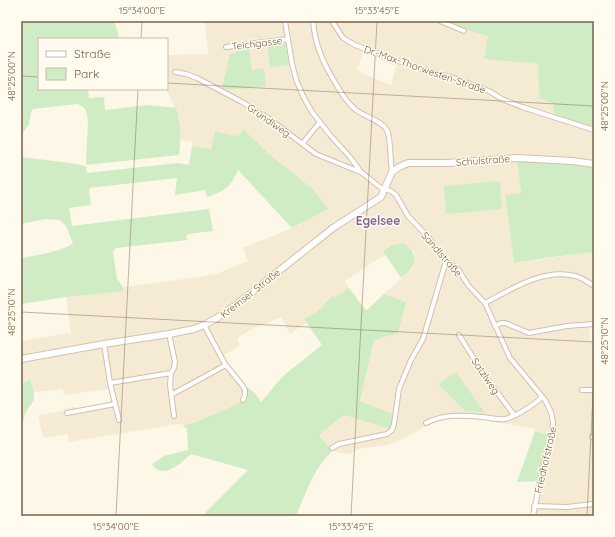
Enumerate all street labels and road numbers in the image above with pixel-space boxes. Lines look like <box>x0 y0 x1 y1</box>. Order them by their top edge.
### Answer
street label: Teichgasse <box>231 34 283 53</box>
street label: Dr.-Max-Thorwesten-Straße <box>362 43 488 97</box>
street label: Gründlweg <box>245 101 293 140</box>
street label: Schulstraße <box>456 152 511 169</box>
street label: Sandlstraße <box>419 229 465 280</box>
street label: Kremser Straße <box>218 266 283 321</box>
street label: Satzlweg <box>469 355 503 397</box>
street label: Friedhofstraße <box>531 425 560 495</box>

